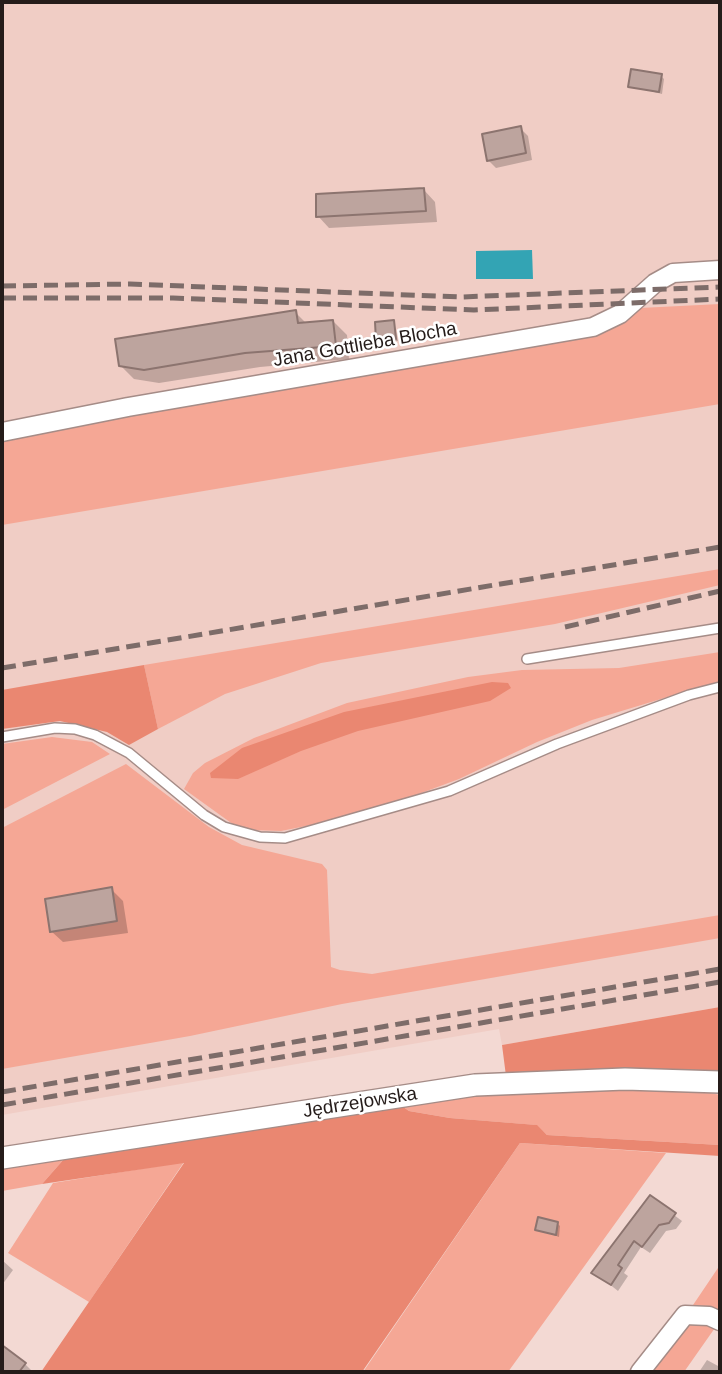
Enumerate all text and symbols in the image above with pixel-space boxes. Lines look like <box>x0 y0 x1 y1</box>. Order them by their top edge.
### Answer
street label: Jana Gottlieba Blocha <box>271 318 459 372</box>
street label: Jędrzejowska <box>301 1083 419 1123</box>

